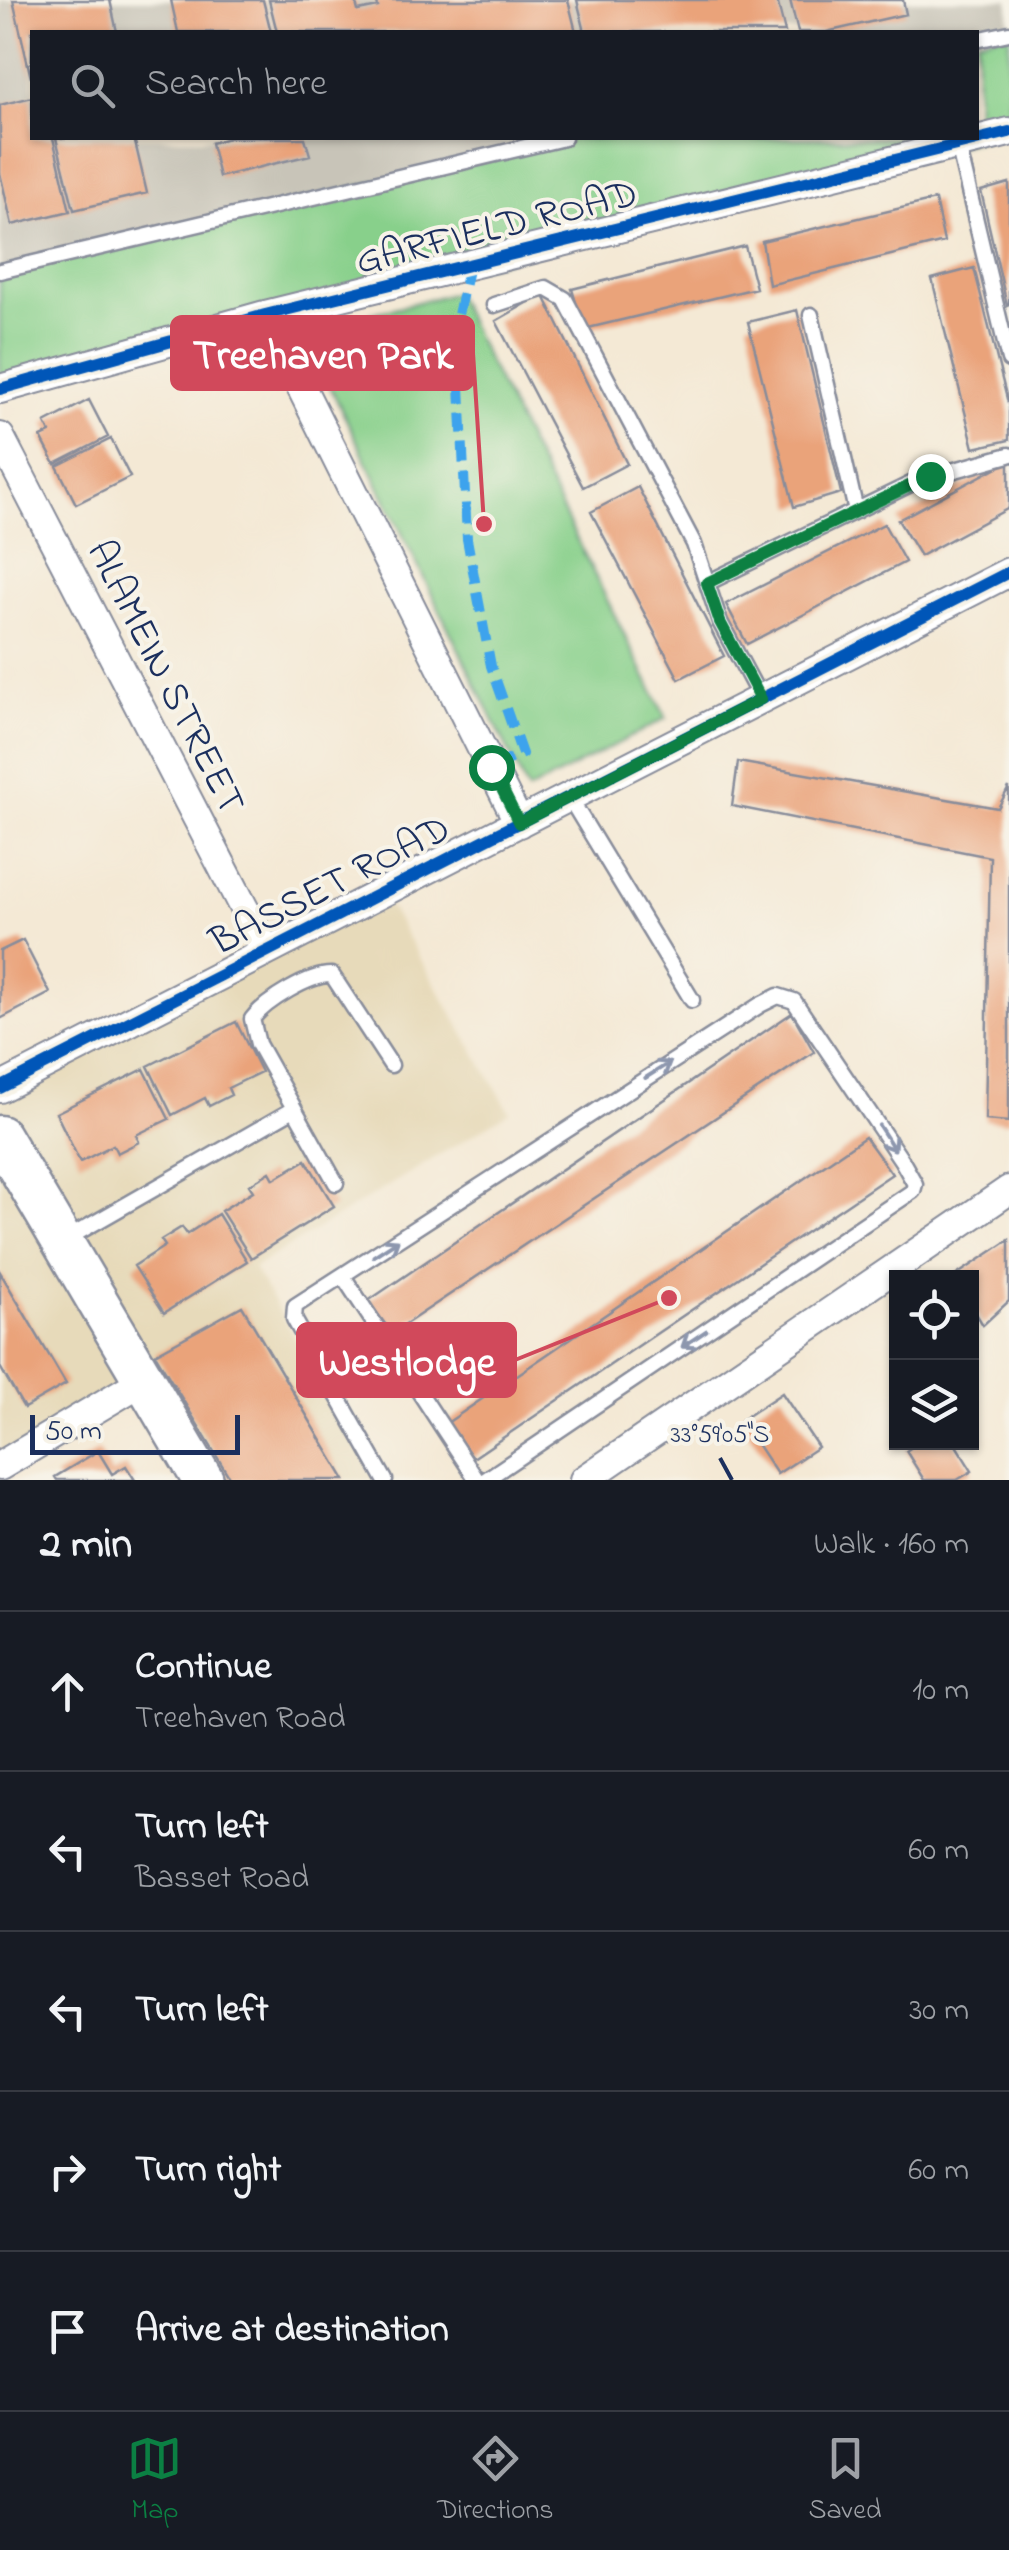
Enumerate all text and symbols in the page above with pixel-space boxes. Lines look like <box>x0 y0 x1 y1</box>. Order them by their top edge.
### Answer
search box <box>30 30 979 140</box>
text: Search here <box>145 57 327 113</box>
icon: search <box>65 58 120 113</box>
street label: GARFIELD ROAD <box>350 166 644 293</box>
callout: Treehaven Park <box>172 317 473 389</box>
text: Treehaven Park <box>193 327 455 388</box>
route end <box>908 454 954 500</box>
street label: ALAMEIN STREET <box>69 530 259 826</box>
route start <box>469 745 515 791</box>
street label: BASSET ROAD <box>200 801 462 973</box>
one-way arrow <box>643 1059 672 1080</box>
one-way arrow <box>876 1124 897 1152</box>
one-way arrow <box>371 1237 400 1258</box>
map controls <box>889 1270 979 1450</box>
button: locate <box>889 1270 979 1360</box>
callout: Westlodge <box>298 1324 515 1396</box>
one-way arrow <box>681 1328 709 1349</box>
text: Westlodge <box>318 1334 497 1396</box>
button: layers <box>889 1360 979 1450</box>
scale bar <box>30 1410 240 1454</box>
text: 50 m <box>45 1412 102 1453</box>
text: 33°59'05"S <box>671 1418 769 1454</box>
text: 2 min <box>40 1515 132 1576</box>
text: Walk · 160 m <box>814 1522 969 1569</box>
text: Continue <box>135 1640 271 1696</box>
icon: ahead <box>40 1664 95 1719</box>
text: 10 m <box>912 1668 969 1715</box>
text: Treehaven Road <box>135 1696 345 1743</box>
text: Turn left <box>135 1800 268 1856</box>
icon: left <box>40 1824 95 1879</box>
text: 60 m <box>908 1828 969 1875</box>
text: Basset Road <box>135 1856 309 1903</box>
text: Turn left <box>135 1983 268 2039</box>
icon: left <box>40 1984 95 2039</box>
text: 30 m <box>909 1988 969 2035</box>
text: Turn right <box>135 2143 281 2199</box>
icon: right <box>40 2144 95 2199</box>
text: 60 m <box>908 2148 969 2195</box>
text: Arrive at destination <box>135 2303 449 2359</box>
icon: arrive <box>40 2304 95 2359</box>
tab: Map <box>127 2431 182 2532</box>
tab: Directions <box>437 2431 554 2532</box>
tab: Saved <box>809 2431 882 2532</box>

